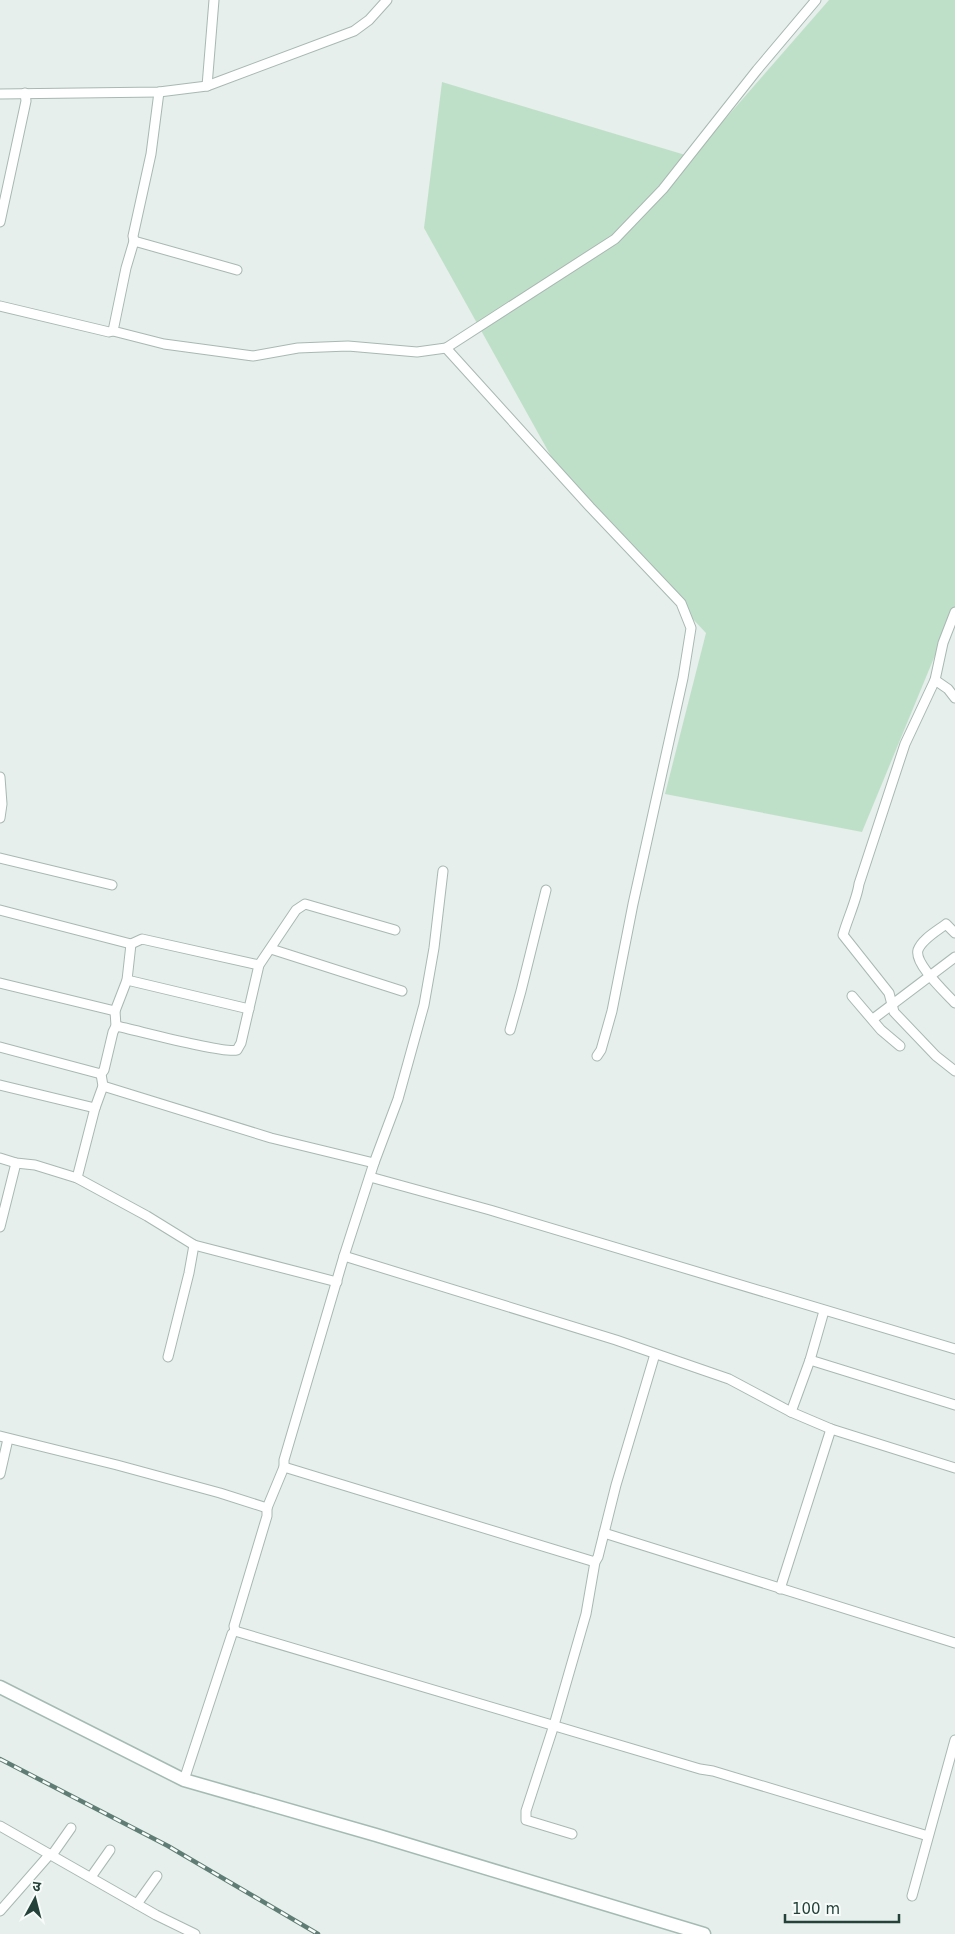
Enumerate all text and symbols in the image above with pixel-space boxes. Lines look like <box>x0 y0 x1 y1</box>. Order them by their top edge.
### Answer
north arrow <box>10 1874 60 1924</box>
text: उ <box>32 1878 42 1895</box>
scale bar <box>785 1892 899 1924</box>
text: 100 m <box>792 1900 840 1918</box>

